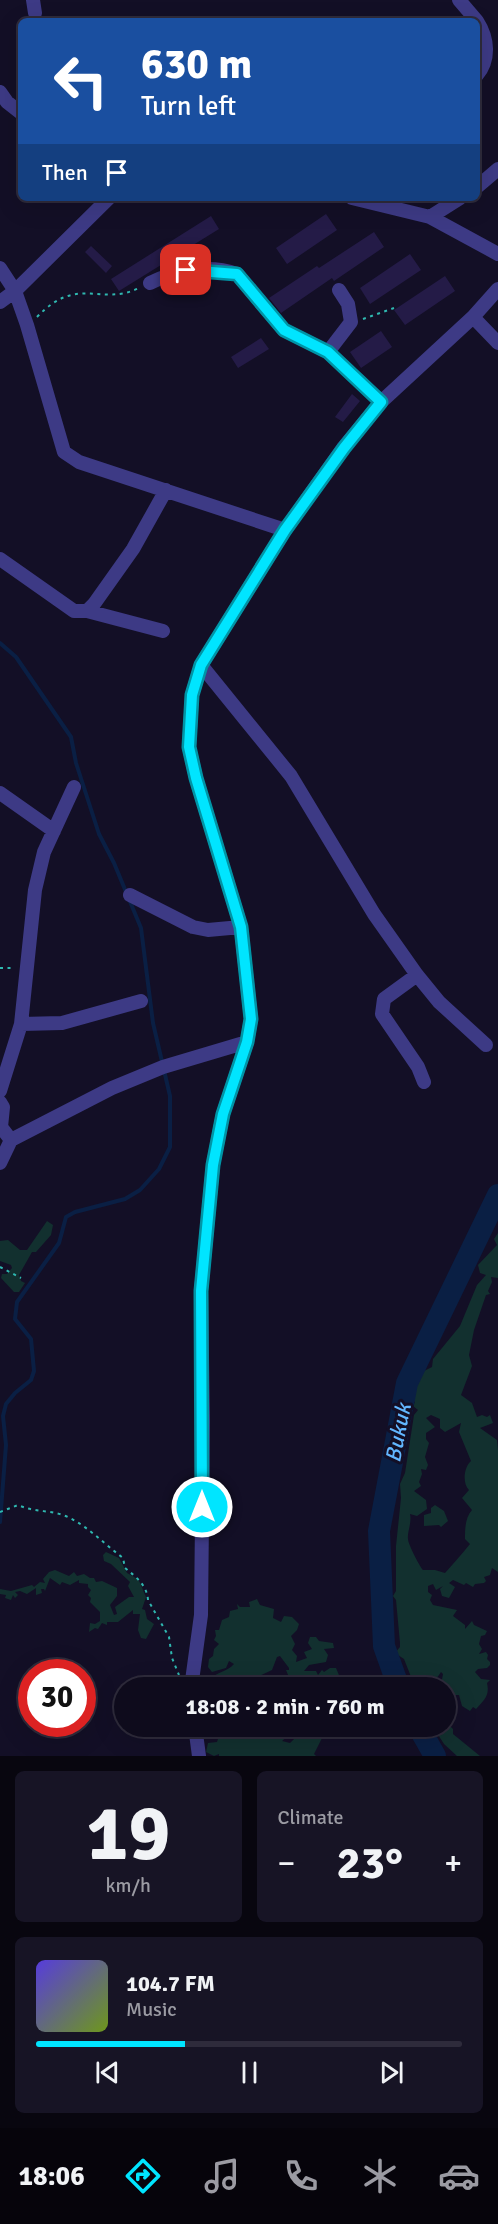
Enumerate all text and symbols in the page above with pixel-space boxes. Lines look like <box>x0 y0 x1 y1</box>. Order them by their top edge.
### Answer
text: 630 m <box>141 39 252 90</box>
icon: left <box>42 42 120 120</box>
text: Turn left <box>141 90 236 123</box>
icon: arrive <box>100 156 133 189</box>
text: Then <box>42 159 88 186</box>
pin <box>160 244 211 295</box>
icon: arrive <box>169 253 202 286</box>
water label: Bukuk <box>379 1400 417 1465</box>
position arrow <box>170 1475 234 1539</box>
speed limit sign: 30 <box>18 1659 96 1737</box>
text: 18:08 · 2 min · 760 m <box>185 1693 385 1720</box>
text: 19 <box>86 1786 170 1882</box>
text: Climate <box>278 1805 343 1830</box>
text: 23° <box>336 1836 403 1891</box>
text: − <box>278 1843 295 1884</box>
text: + <box>444 1843 462 1884</box>
text: km/h <box>106 1873 151 1898</box>
text: 104.7 FM <box>126 1970 215 1997</box>
text: Music <box>126 1997 177 2022</box>
icon: previous <box>91 2056 124 2089</box>
icon: pause <box>233 2056 266 2089</box>
icon: next <box>375 2056 408 2089</box>
icon: directions <box>122 2155 164 2197</box>
icon: music <box>201 2155 243 2197</box>
icon: phone <box>280 2155 322 2197</box>
icon: climate <box>359 2155 401 2197</box>
icon: car <box>438 2155 480 2197</box>
text: 18:06 <box>18 2160 85 2193</box>

